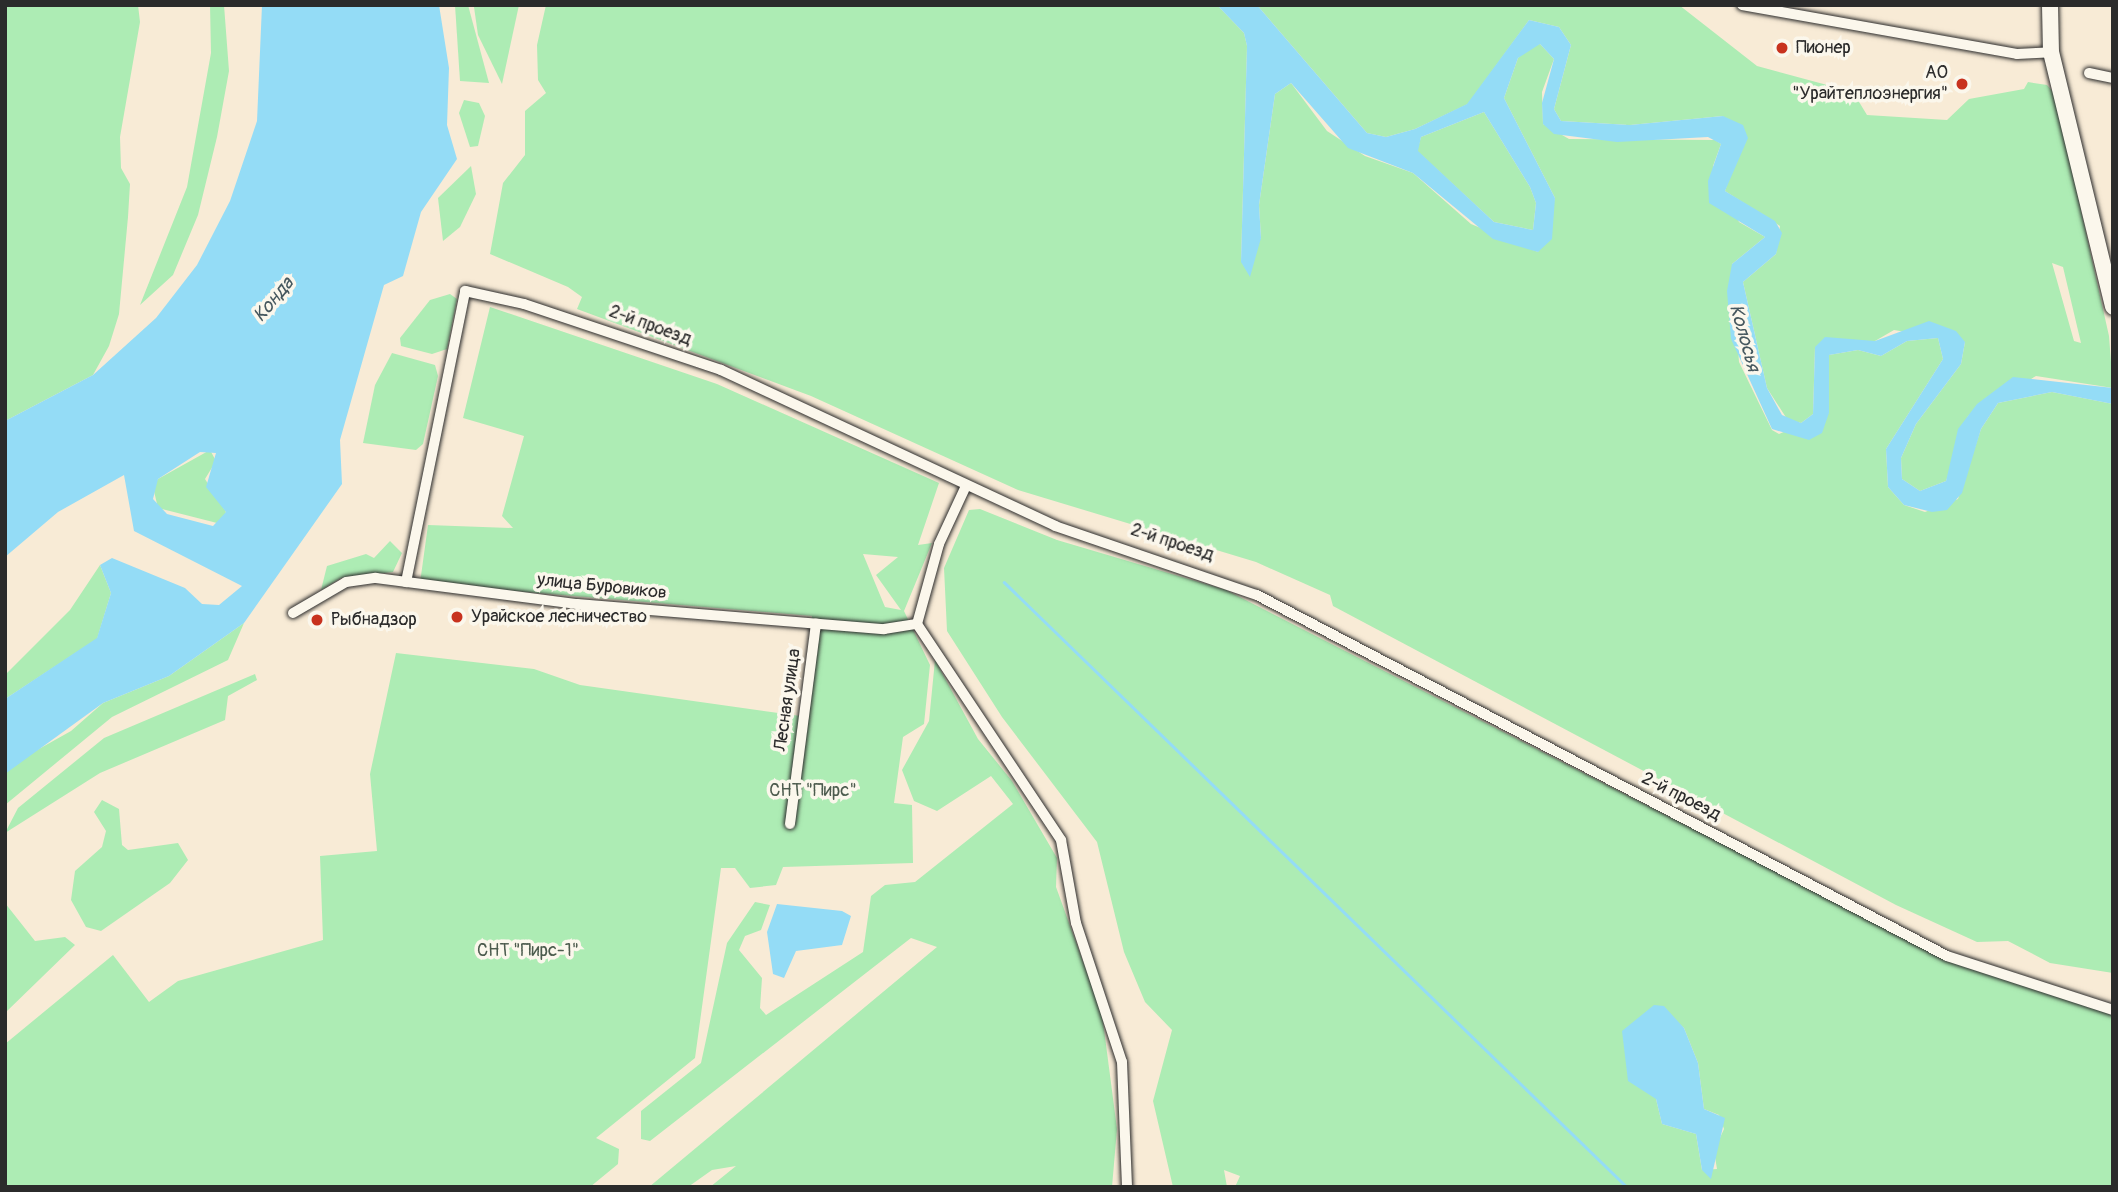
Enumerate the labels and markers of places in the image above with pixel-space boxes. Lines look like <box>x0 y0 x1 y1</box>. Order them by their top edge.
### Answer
place label: Пионер <box>1796 37 1851 59</box>
marker: Пионер <box>1774 40 1790 56</box>
place label: АО "Урайтеплоэнергия" <box>1792 63 1948 106</box>
marker: АО "Урайтеплоэнергия" <box>1954 76 1970 92</box>
place label: Урайское лесничество <box>471 606 647 628</box>
place label: Рыбнадзор <box>331 609 417 631</box>
marker: Урайское лесничество <box>449 609 465 625</box>
marker: Рыбнадзор <box>309 612 325 628</box>

